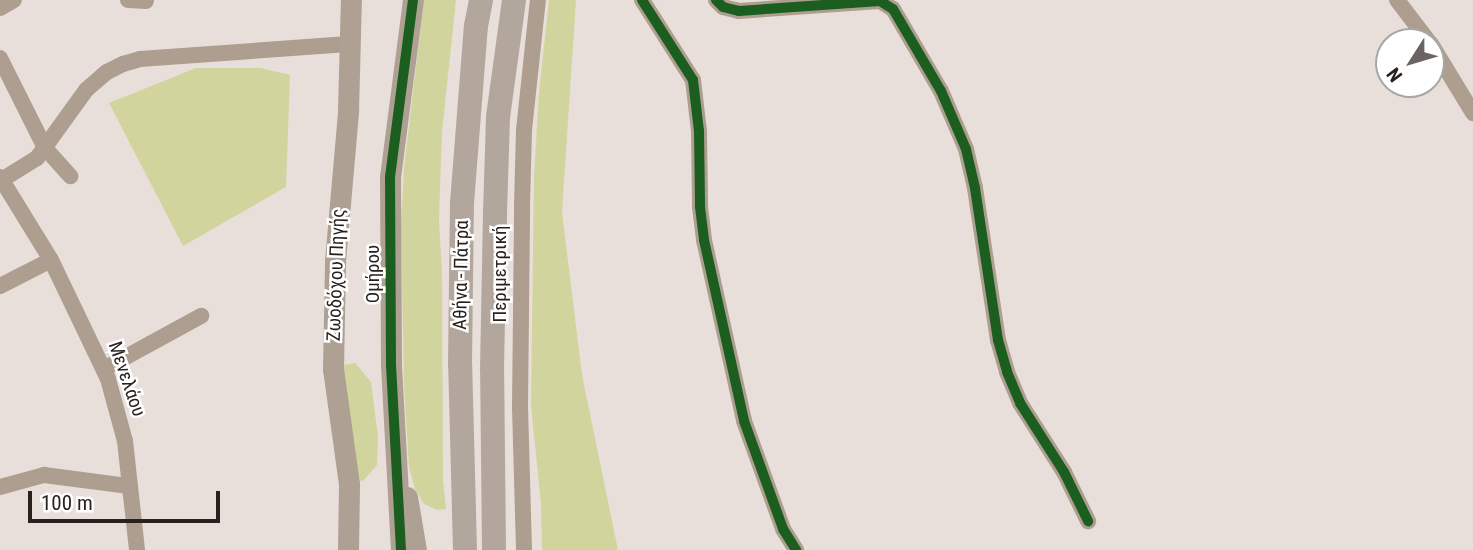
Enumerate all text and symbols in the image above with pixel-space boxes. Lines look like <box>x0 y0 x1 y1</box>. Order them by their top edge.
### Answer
north arrow <box>1375 28 1445 98</box>
text: N <box>1382 63 1407 86</box>
street label: Ζωοδόχου Πηγής <box>322 208 350 342</box>
street label: Αθήνα - Πάτρα <box>449 220 473 330</box>
street label: Περιμετρική <box>489 225 511 323</box>
street label: Ομήρου <box>362 245 384 303</box>
street label: Μενελάου <box>104 339 150 419</box>
scale bar <box>32 476 224 520</box>
text: 100 m <box>41 491 93 515</box>

